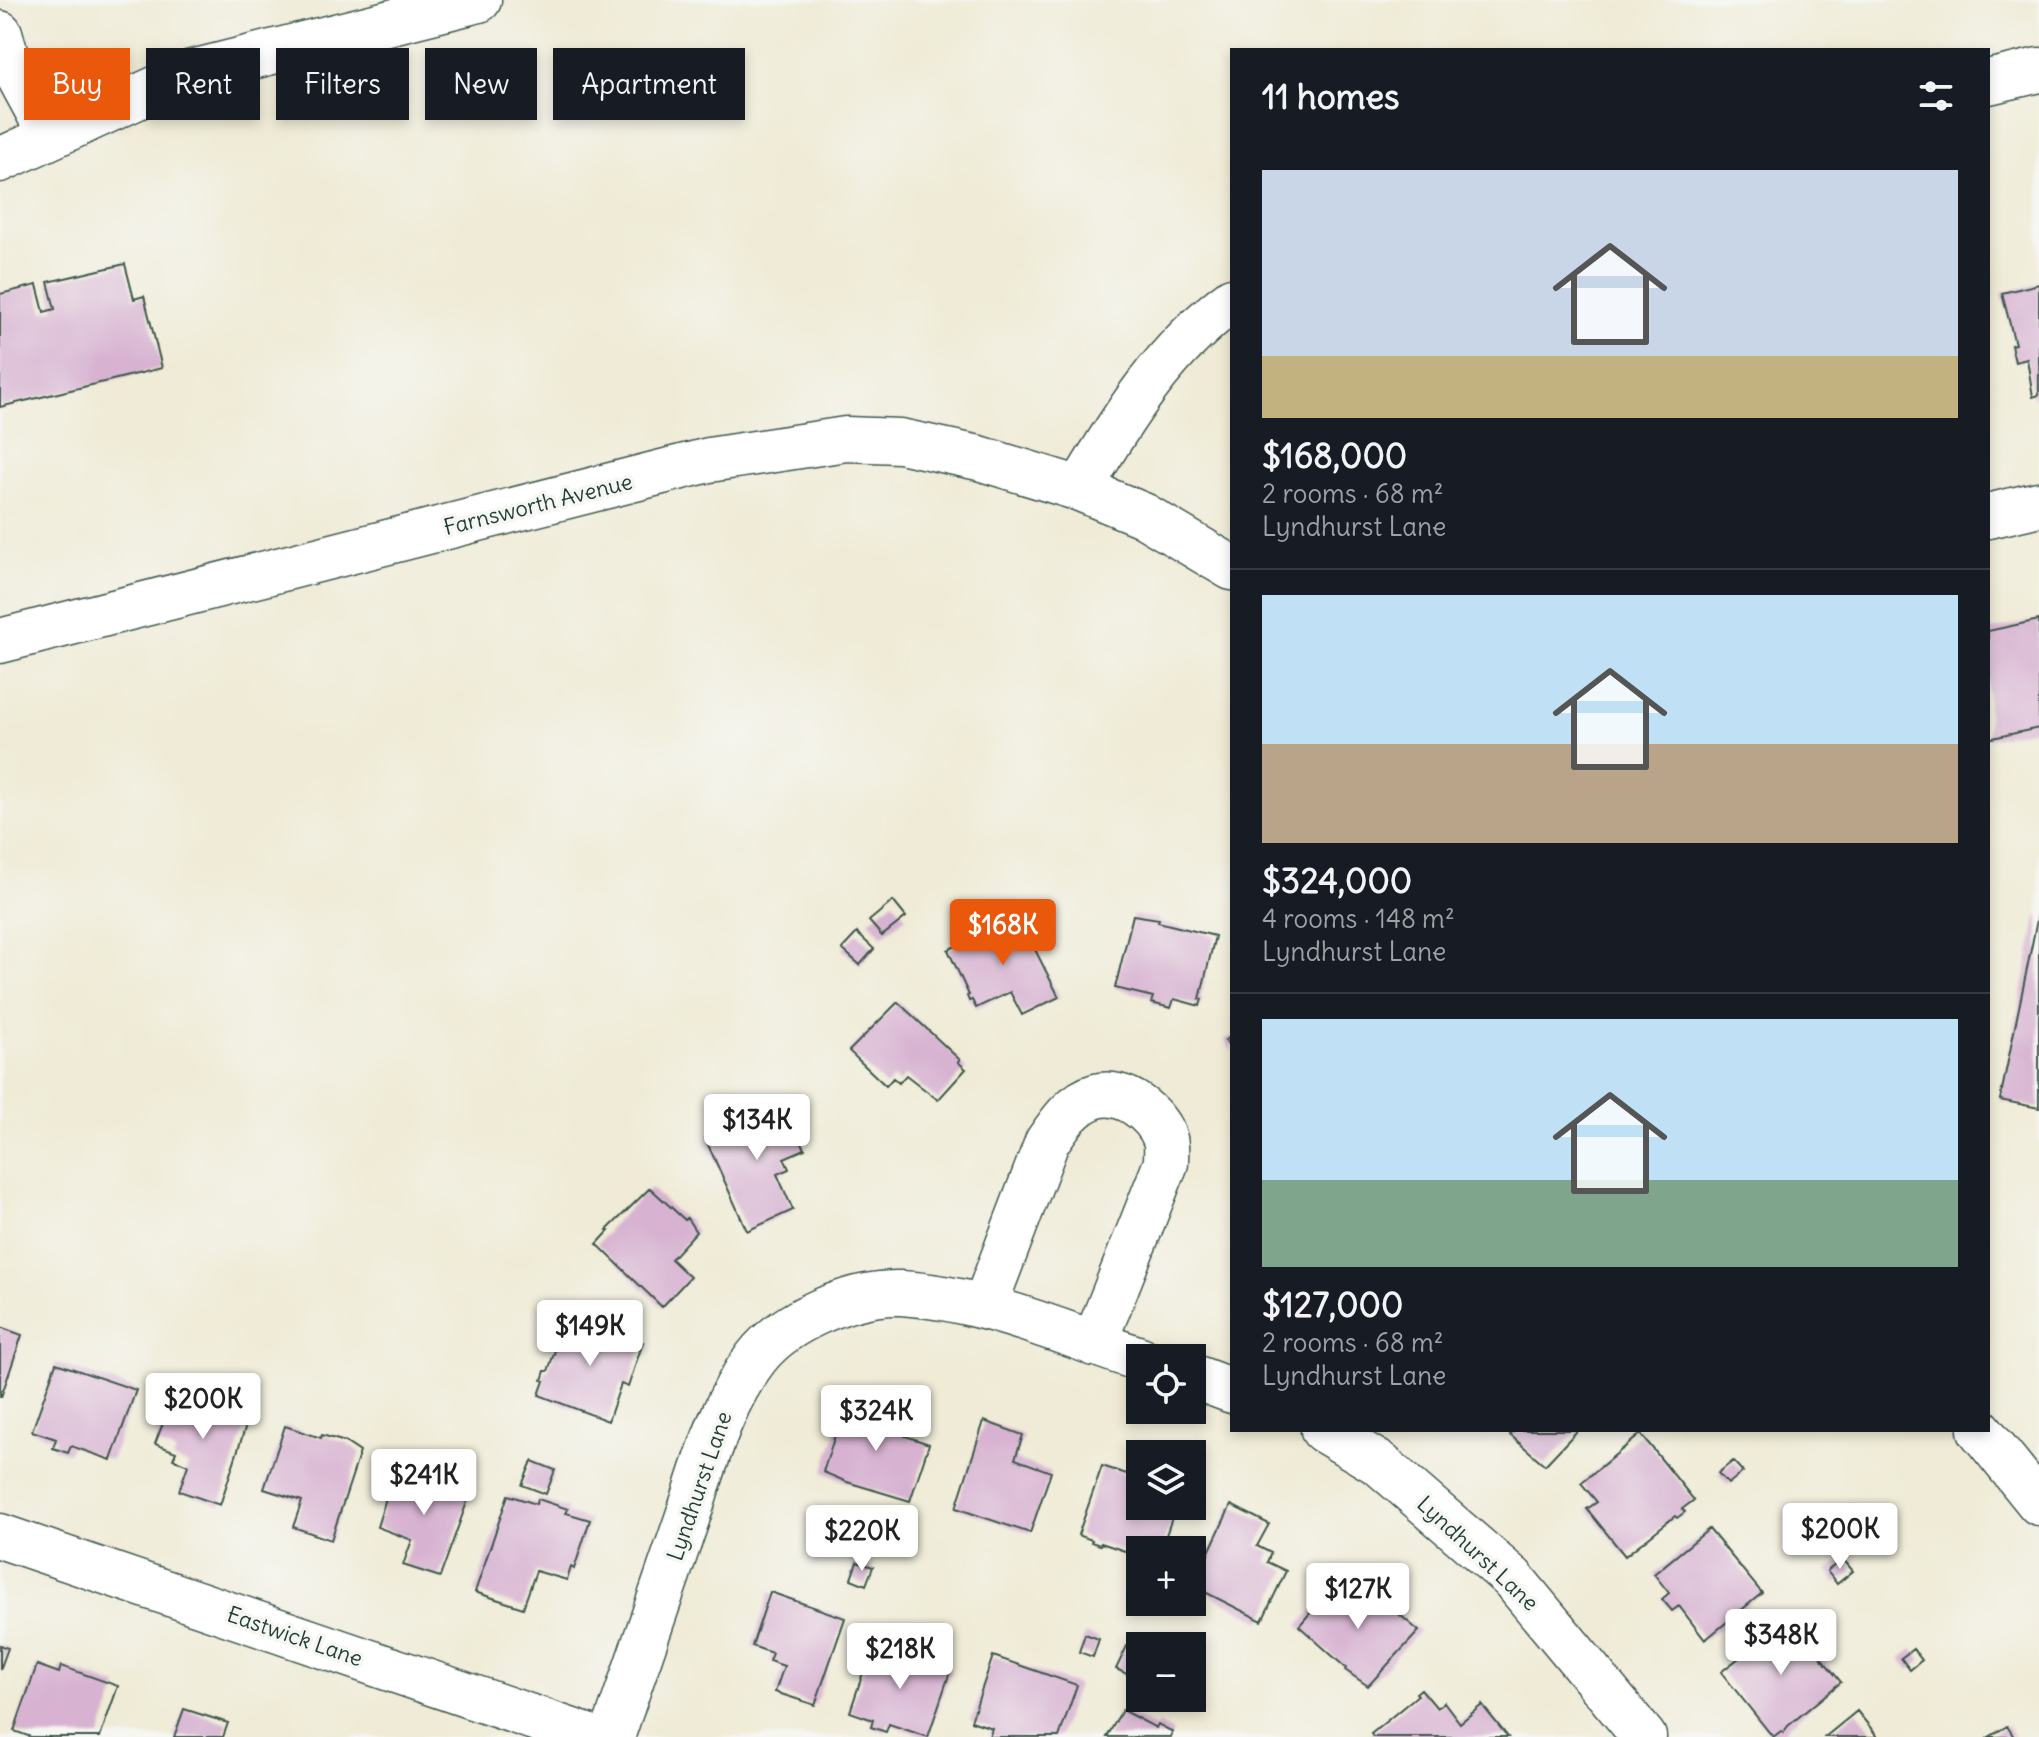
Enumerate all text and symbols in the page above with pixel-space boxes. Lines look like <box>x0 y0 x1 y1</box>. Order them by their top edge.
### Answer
chip: Buy <box>24 48 130 120</box>
chip: Rent <box>146 48 260 120</box>
chip: Filters <box>276 48 409 120</box>
chip: New <box>425 48 537 120</box>
chip: Apartment <box>553 48 745 120</box>
icon: filters <box>1914 74 1958 118</box>
text: 11 homes <box>1262 75 1399 118</box>
icon: home <box>1538 222 1682 366</box>
text: $168,000 <box>1262 434 1407 477</box>
street label: Farnsworth Avenue <box>441 467 635 541</box>
text: 2 rooms · 68 m² <box>1262 477 1444 510</box>
text: Lyndhurst Lane <box>1262 510 1446 543</box>
icon: home <box>1538 647 1682 791</box>
text: $324,000 <box>1262 859 1412 902</box>
pin: $168K <box>947 899 1059 967</box>
text: 4 rooms · 148 m² <box>1262 902 1455 935</box>
text: $168K <box>968 908 1038 941</box>
text: Lyndhurst Lane <box>1262 935 1446 968</box>
icon: home <box>1538 1071 1682 1215</box>
pin: $134K <box>701 1094 813 1162</box>
text: $134K <box>722 1103 792 1136</box>
text: $127,000 <box>1262 1283 1403 1326</box>
pin: $149K <box>534 1300 646 1368</box>
text: $149K <box>555 1309 625 1342</box>
text: 2 rooms · 68 m² <box>1262 1326 1444 1359</box>
map controls <box>1126 1344 1206 1712</box>
button: locate <box>1126 1344 1206 1424</box>
text: Lyndhurst Lane <box>1262 1359 1446 1392</box>
pin: $200K <box>147 1373 259 1441</box>
text: $200K <box>164 1382 242 1415</box>
pin: $324K <box>820 1385 932 1453</box>
text: $324K <box>839 1394 913 1427</box>
street label: Lyndhurst Lane <box>660 1408 738 1564</box>
button: layers <box>1126 1440 1206 1520</box>
pin: $241K <box>368 1449 480 1517</box>
text: $241K <box>389 1458 459 1491</box>
street label: Lyndhurst Lane <box>1411 1490 1545 1616</box>
pin: $200K <box>1784 1503 1896 1571</box>
pin: $220K <box>806 1505 918 1573</box>
text: $200K <box>1801 1512 1879 1545</box>
text: $220K <box>824 1514 900 1547</box>
button: + <box>1126 1536 1206 1616</box>
pin: $127K <box>1302 1563 1414 1631</box>
text: $127K <box>1324 1572 1392 1605</box>
street label: Eastwick Lane <box>224 1600 366 1672</box>
pin: $348K <box>1725 1609 1837 1677</box>
text: $348K <box>1743 1618 1819 1651</box>
pin: $218K <box>844 1623 956 1691</box>
text: $218K <box>865 1632 935 1665</box>
button: − <box>1126 1632 1206 1712</box>

